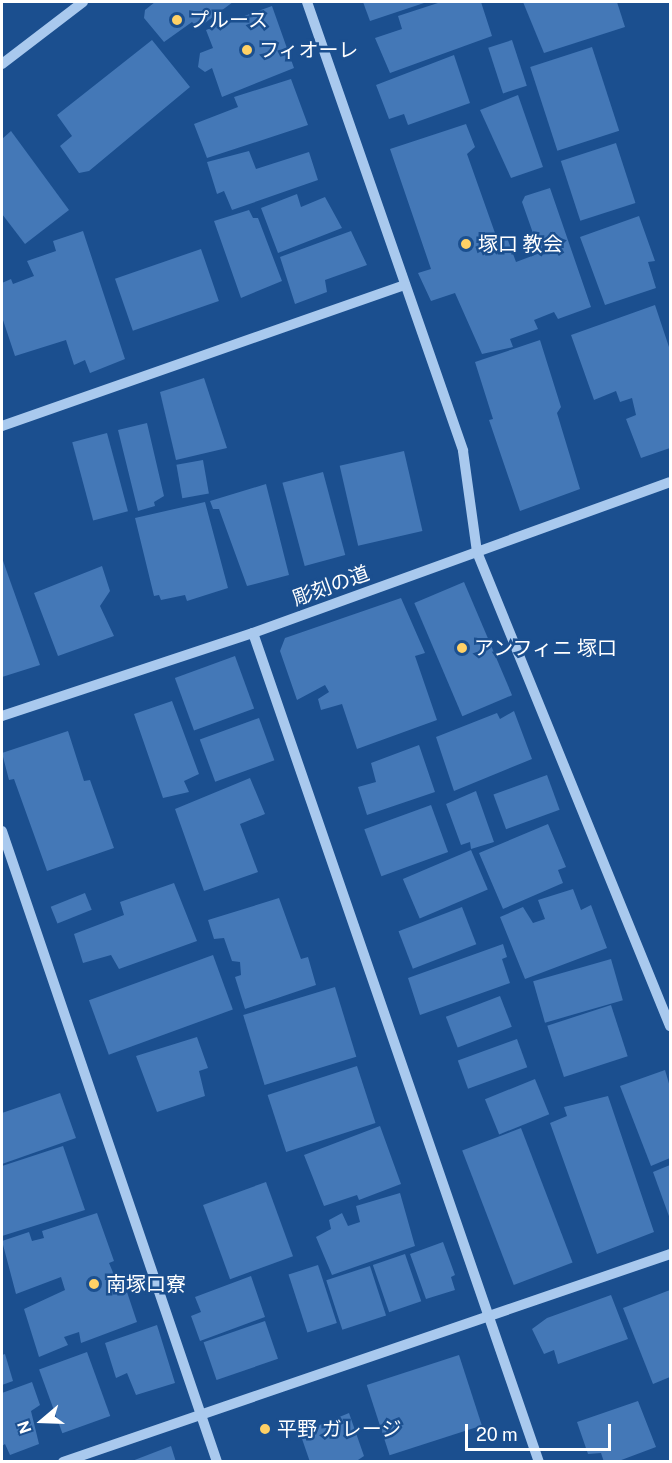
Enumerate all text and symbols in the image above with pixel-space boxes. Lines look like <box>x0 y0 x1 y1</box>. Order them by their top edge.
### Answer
place label: プルース <box>189 8 269 32</box>
marker: プルース <box>170 13 184 27</box>
place label: フィオーレ <box>259 38 359 62</box>
marker: フィオーレ <box>240 43 254 57</box>
place label: 塚口 教会 <box>478 232 563 256</box>
marker: 塚口 教会 <box>459 237 473 251</box>
street label: 彫刻の道 <box>289 561 373 611</box>
place label: アンフィニ 塚口 <box>474 636 619 660</box>
marker: アンフィニ 塚口 <box>455 641 469 655</box>
place label: 南塚口寮 <box>106 1272 186 1296</box>
marker: 南塚口寮 <box>87 1277 101 1291</box>
north arrow <box>12 1391 72 1451</box>
scale bar <box>468 1412 614 1450</box>
place label: 平野 ガレージ <box>277 1417 402 1441</box>
text: N <box>13 1418 36 1436</box>
marker: 平野 ガレージ <box>258 1422 272 1436</box>
text: 20 m <box>476 1424 518 1445</box>

